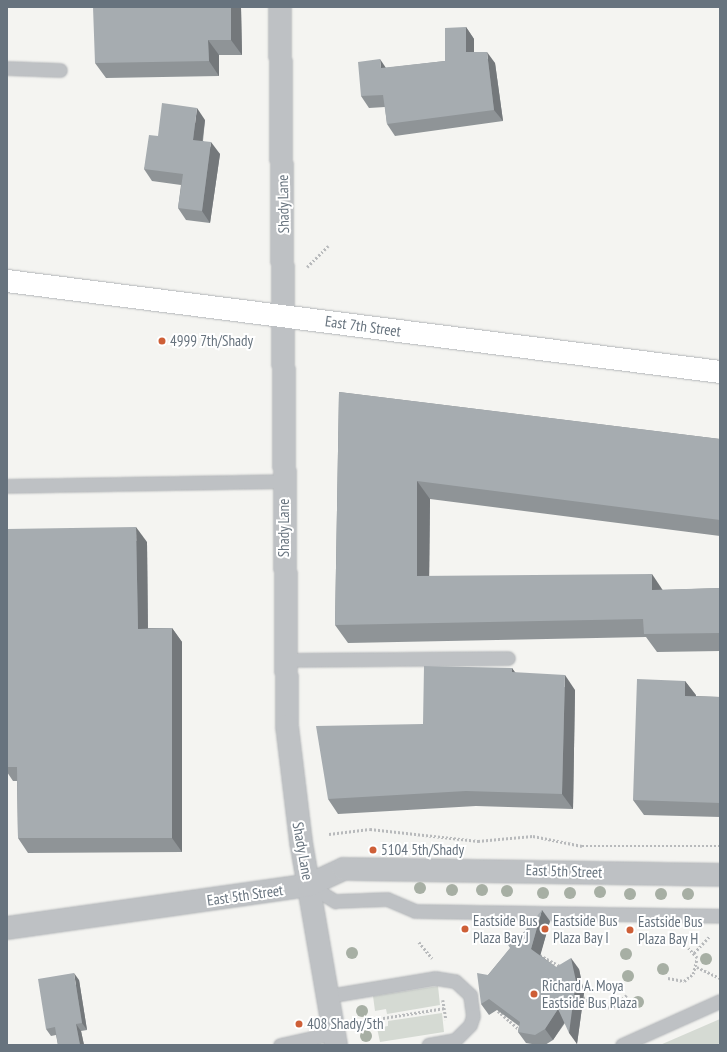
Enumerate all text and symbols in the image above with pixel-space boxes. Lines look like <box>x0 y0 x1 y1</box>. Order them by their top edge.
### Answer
street label: Shady Lane <box>273 174 293 234</box>
street label: East 7th Street <box>324 312 402 340</box>
place label: 4999 7th/Shady <box>170 332 253 350</box>
marker: 4999 7th/Shady <box>157 336 167 346</box>
street label: Shady Lane <box>275 498 293 558</box>
street label: Shady Lane <box>289 820 317 882</box>
place label: 5104 5th/Shady <box>381 841 464 859</box>
marker: 5104 5th/Shady <box>368 845 378 855</box>
street label: East 5th Street <box>525 861 603 881</box>
street label: East 5th Street <box>206 881 284 909</box>
place label: Eastside Bus Plaza Bay J <box>473 911 537 946</box>
place label: Eastside Bus Plaza Bay I <box>553 911 617 946</box>
place label: Eastside Bus Plaza Bay H <box>638 912 702 947</box>
marker: Eastside Bus Plaza Bay J <box>460 924 470 934</box>
marker: Eastside Bus Plaza Bay I <box>540 924 550 934</box>
marker: Eastside Bus Plaza Bay H <box>625 925 635 935</box>
place label: Richard A. Moya Eastside Bus Plaza <box>542 976 637 1011</box>
marker: Richard A. Moya Eastside Bus Plaza <box>529 989 539 999</box>
place label: 408 Shady/5th <box>307 1015 383 1033</box>
marker: 408 Shady/5th <box>294 1019 304 1029</box>

